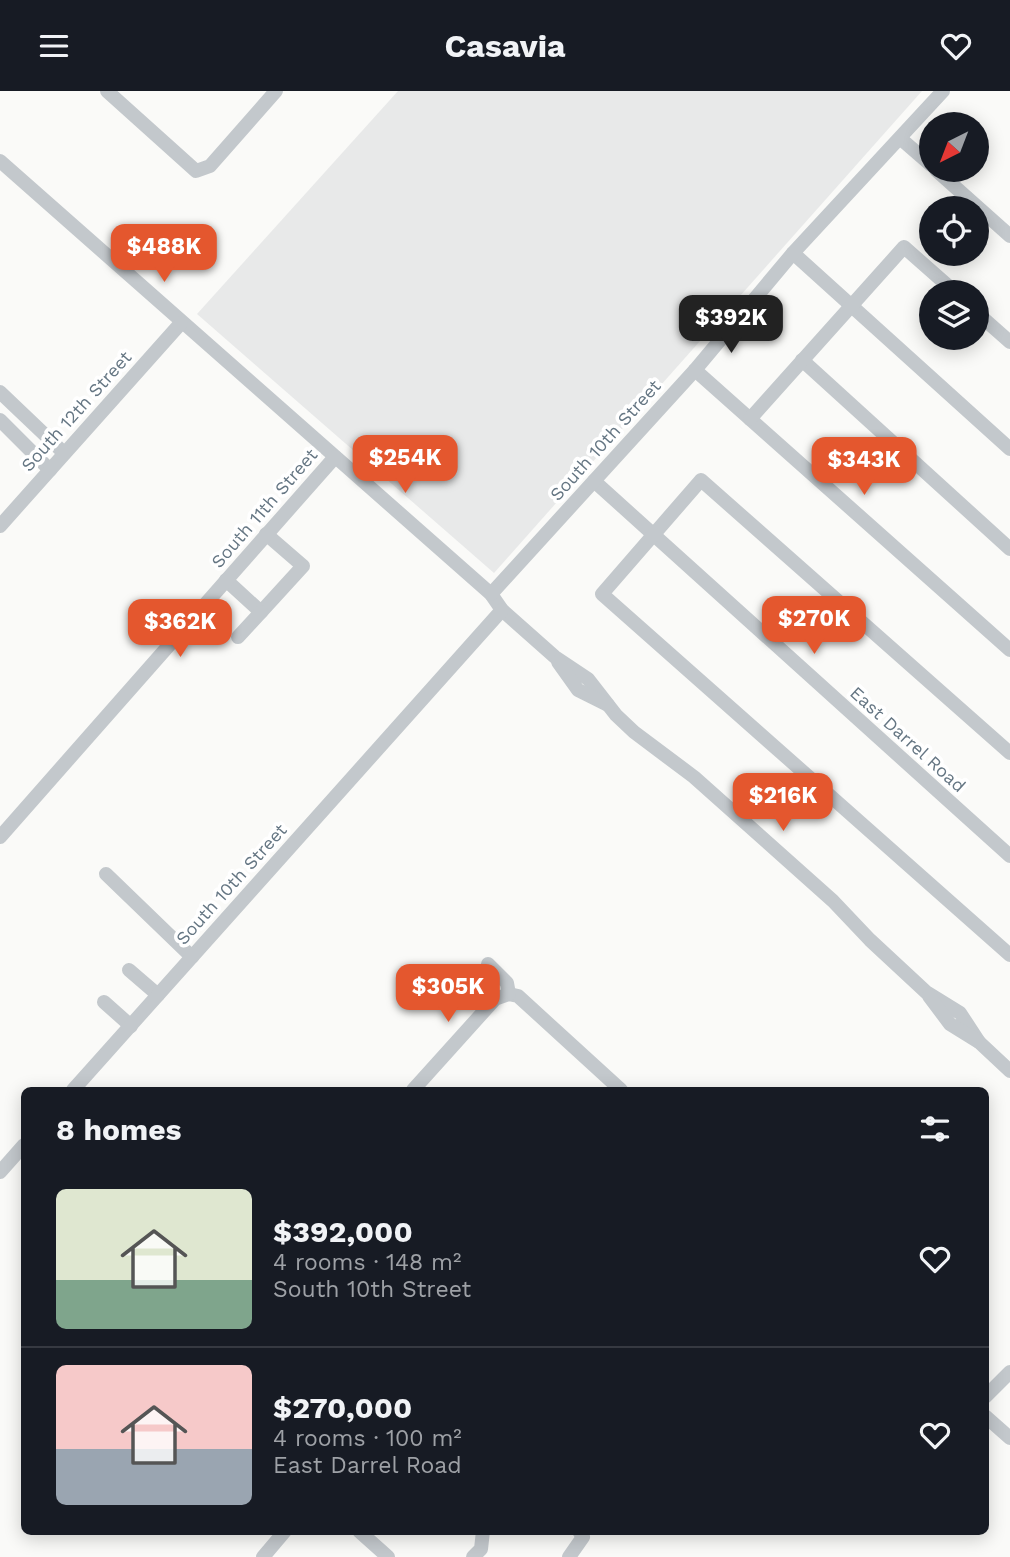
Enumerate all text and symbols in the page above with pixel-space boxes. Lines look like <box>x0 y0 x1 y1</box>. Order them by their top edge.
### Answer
icon: menu <box>35 27 73 65</box>
text: Casavia <box>445 27 566 65</box>
icon: heart <box>937 27 975 65</box>
north arrow <box>919 112 989 182</box>
map controls <box>919 112 989 350</box>
button: locate <box>919 196 989 266</box>
pin: $488K <box>115 225 213 284</box>
text: $488K <box>127 233 201 260</box>
button: layers <box>919 280 989 350</box>
pin: $392K <box>682 295 780 355</box>
text: $392K <box>695 304 767 331</box>
street label: South 12th Street <box>17 346 136 475</box>
street label: South 10th Street <box>545 375 665 505</box>
pin: $254K <box>356 435 454 495</box>
pin: $343K <box>815 437 913 497</box>
street label: South 11th Street <box>207 444 322 572</box>
text: $254K <box>369 444 441 471</box>
text: $343K <box>828 446 900 473</box>
pin: $270K <box>765 596 863 656</box>
pin: $362K <box>131 599 229 659</box>
text: $270K <box>778 605 850 632</box>
text: $362K <box>144 608 216 635</box>
street label: East Darrel Road <box>846 682 970 796</box>
pin: $216K <box>734 773 832 833</box>
text: $216K <box>749 782 817 809</box>
street label: South 10th Street <box>171 819 291 949</box>
pin: $305K <box>399 965 497 1024</box>
text: $305K <box>412 973 484 1000</box>
icon: filters <box>916 1110 954 1148</box>
text: 8 homes <box>56 1112 182 1147</box>
text: $392,000 <box>273 1214 413 1249</box>
icon: home <box>112 1217 196 1301</box>
icon: heart <box>916 1240 954 1278</box>
text: 4 rooms · 148 m² <box>273 1249 461 1276</box>
text: South 10th Street <box>273 1276 471 1303</box>
text: $270,000 <box>273 1390 412 1425</box>
icon: home <box>112 1393 196 1477</box>
icon: heart <box>916 1416 954 1454</box>
text: 4 rooms · 100 m² <box>273 1425 462 1452</box>
text: East Darrel Road <box>273 1452 462 1479</box>

